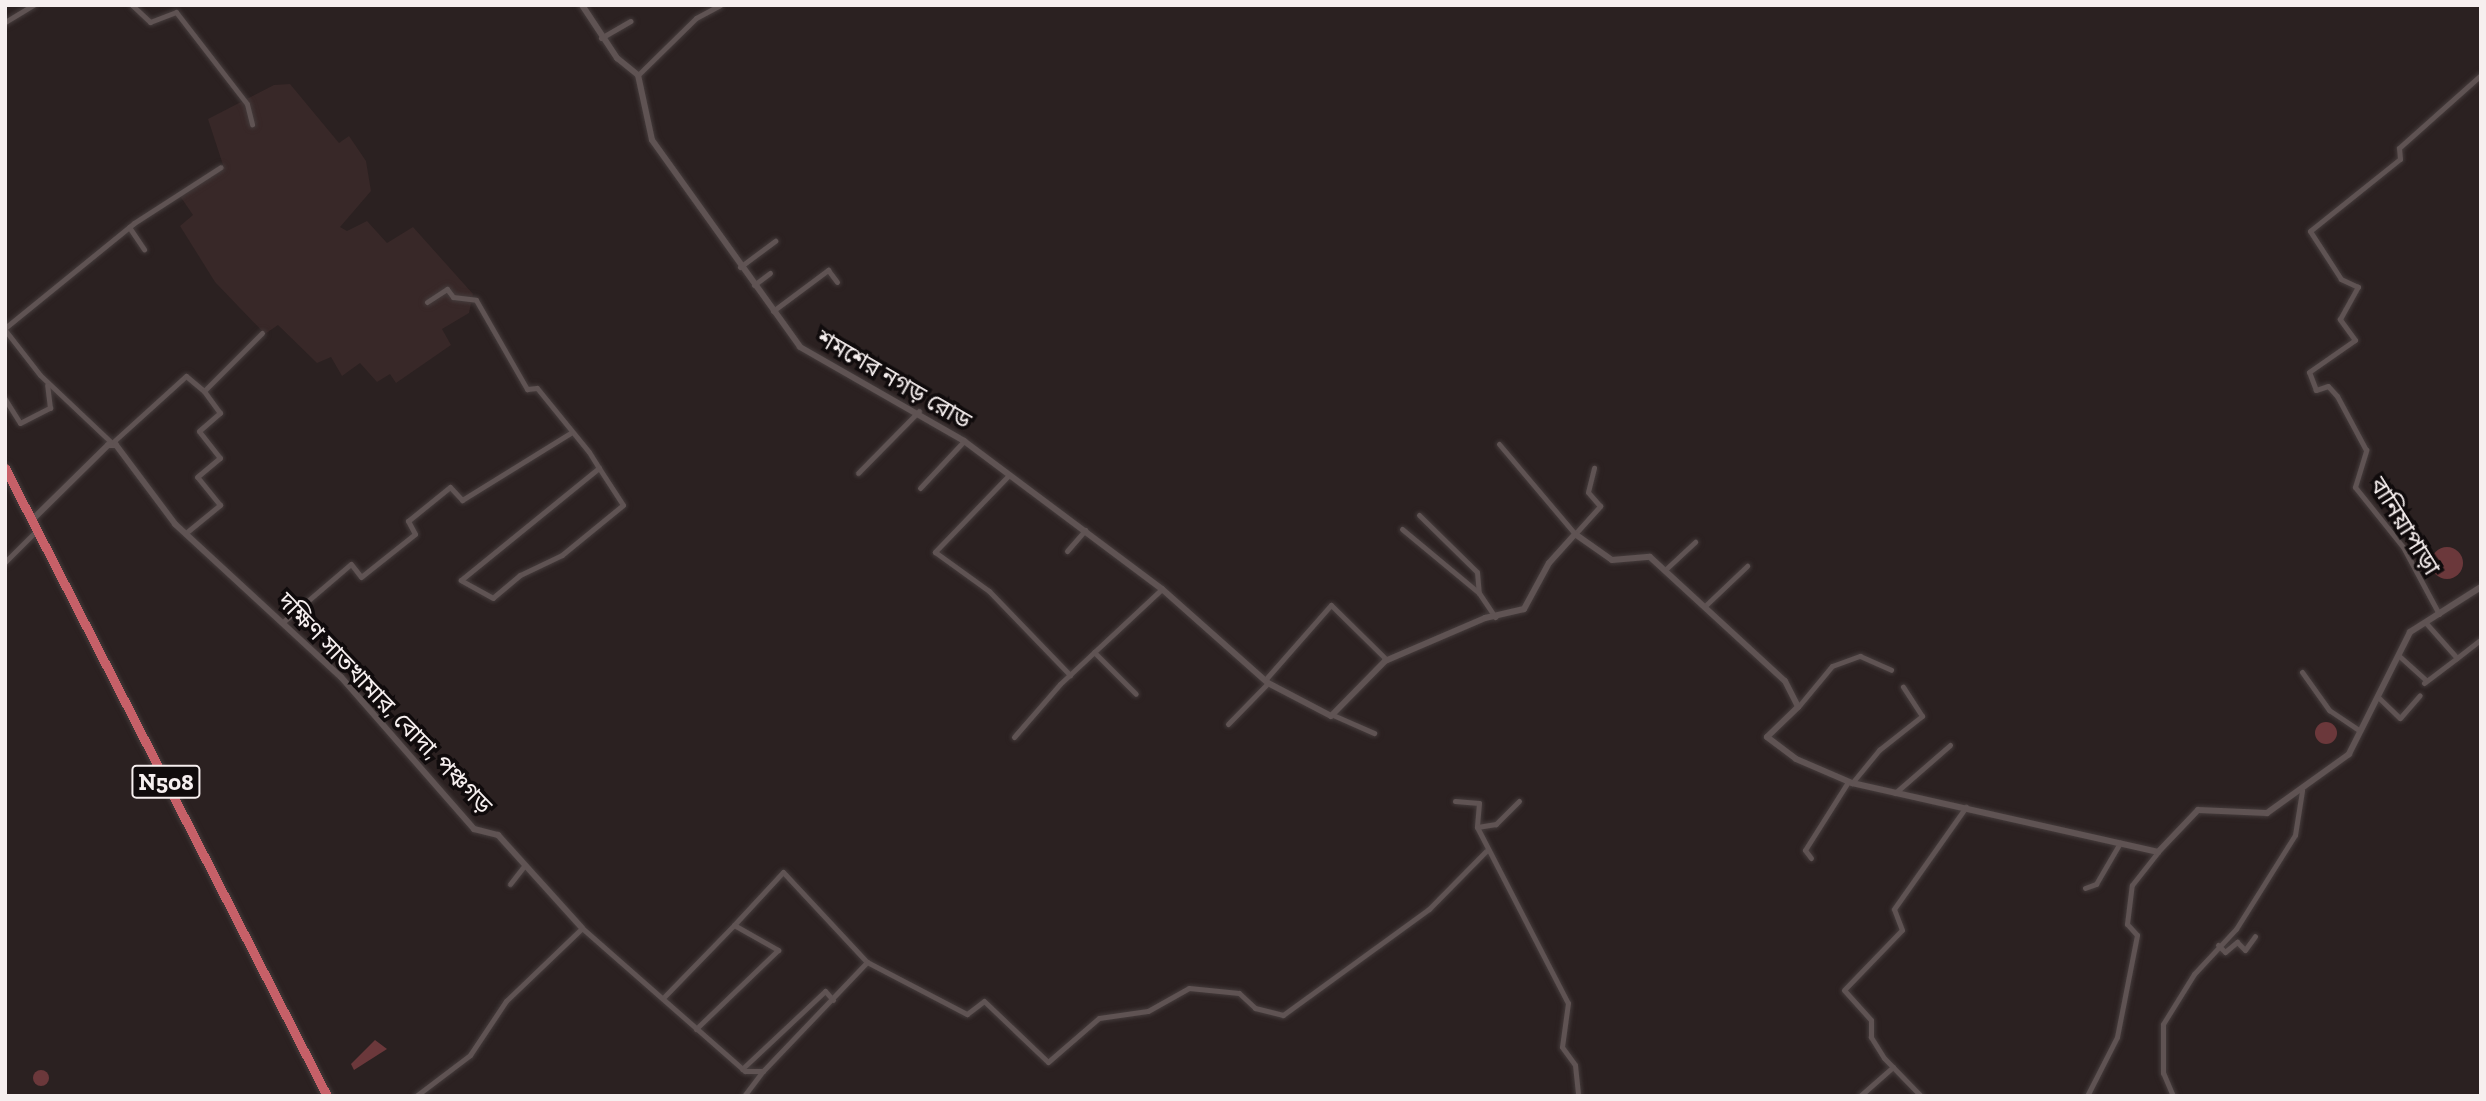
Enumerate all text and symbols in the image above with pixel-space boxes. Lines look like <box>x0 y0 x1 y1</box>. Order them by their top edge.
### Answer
street label: শমশের নগড় রোড <box>812 323 976 435</box>
street label: বানিয়াপাড়া <box>2364 472 2446 580</box>
street label: দক্ষিণ সাতখামার, বোদা, পঞ্চগড় <box>272 586 498 820</box>
road number: N508 <box>131 762 201 802</box>

